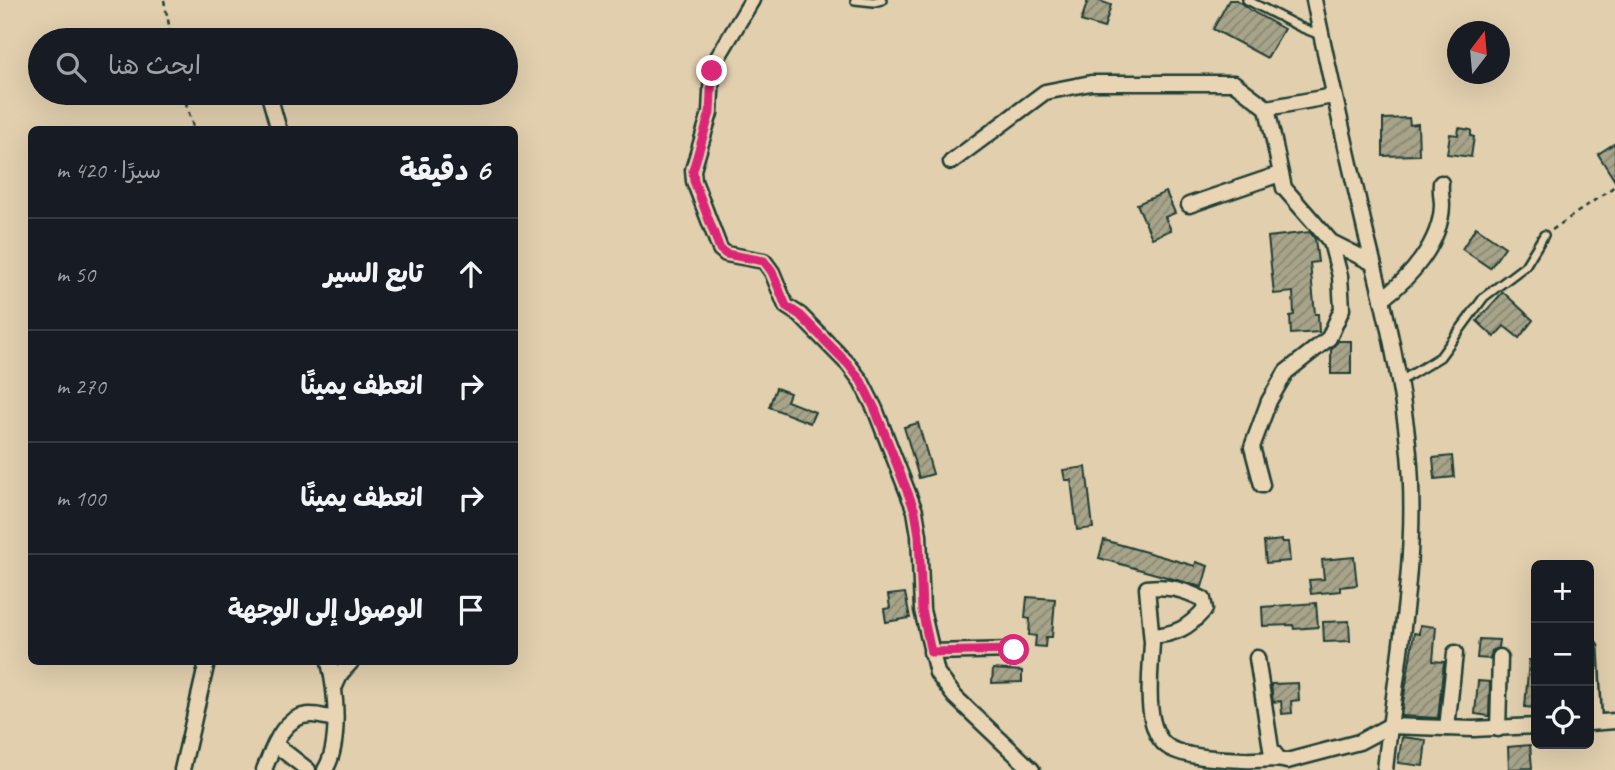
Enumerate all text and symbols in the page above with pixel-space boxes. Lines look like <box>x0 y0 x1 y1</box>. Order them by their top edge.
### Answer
north arrow <box>1447 21 1510 84</box>
search box <box>28 28 518 105</box>
icon: search <box>52 48 90 86</box>
text: ابحث هنا <box>108 49 201 82</box>
route end <box>696 55 727 86</box>
text: 6 دقيقة <box>399 151 490 189</box>
text: سيرًا · 420 m <box>56 156 161 185</box>
icon: ahead <box>452 255 490 293</box>
text: تابع السير <box>324 257 423 290</box>
text: 50 m <box>56 260 95 289</box>
icon: right <box>452 367 490 405</box>
text: انعطف يمينًا <box>301 369 423 402</box>
text: 270 m <box>56 372 106 401</box>
icon: right <box>452 479 490 517</box>
text: انعطف يمينًا <box>301 481 423 514</box>
text: 100 m <box>56 484 106 513</box>
map controls <box>1531 560 1594 749</box>
button: + <box>1531 560 1594 623</box>
icon: arrive <box>452 591 490 629</box>
text: الوصول إلى الوجهة <box>228 593 423 626</box>
button: − <box>1531 623 1594 686</box>
route start <box>998 634 1029 665</box>
button: locate <box>1531 686 1594 749</box>

